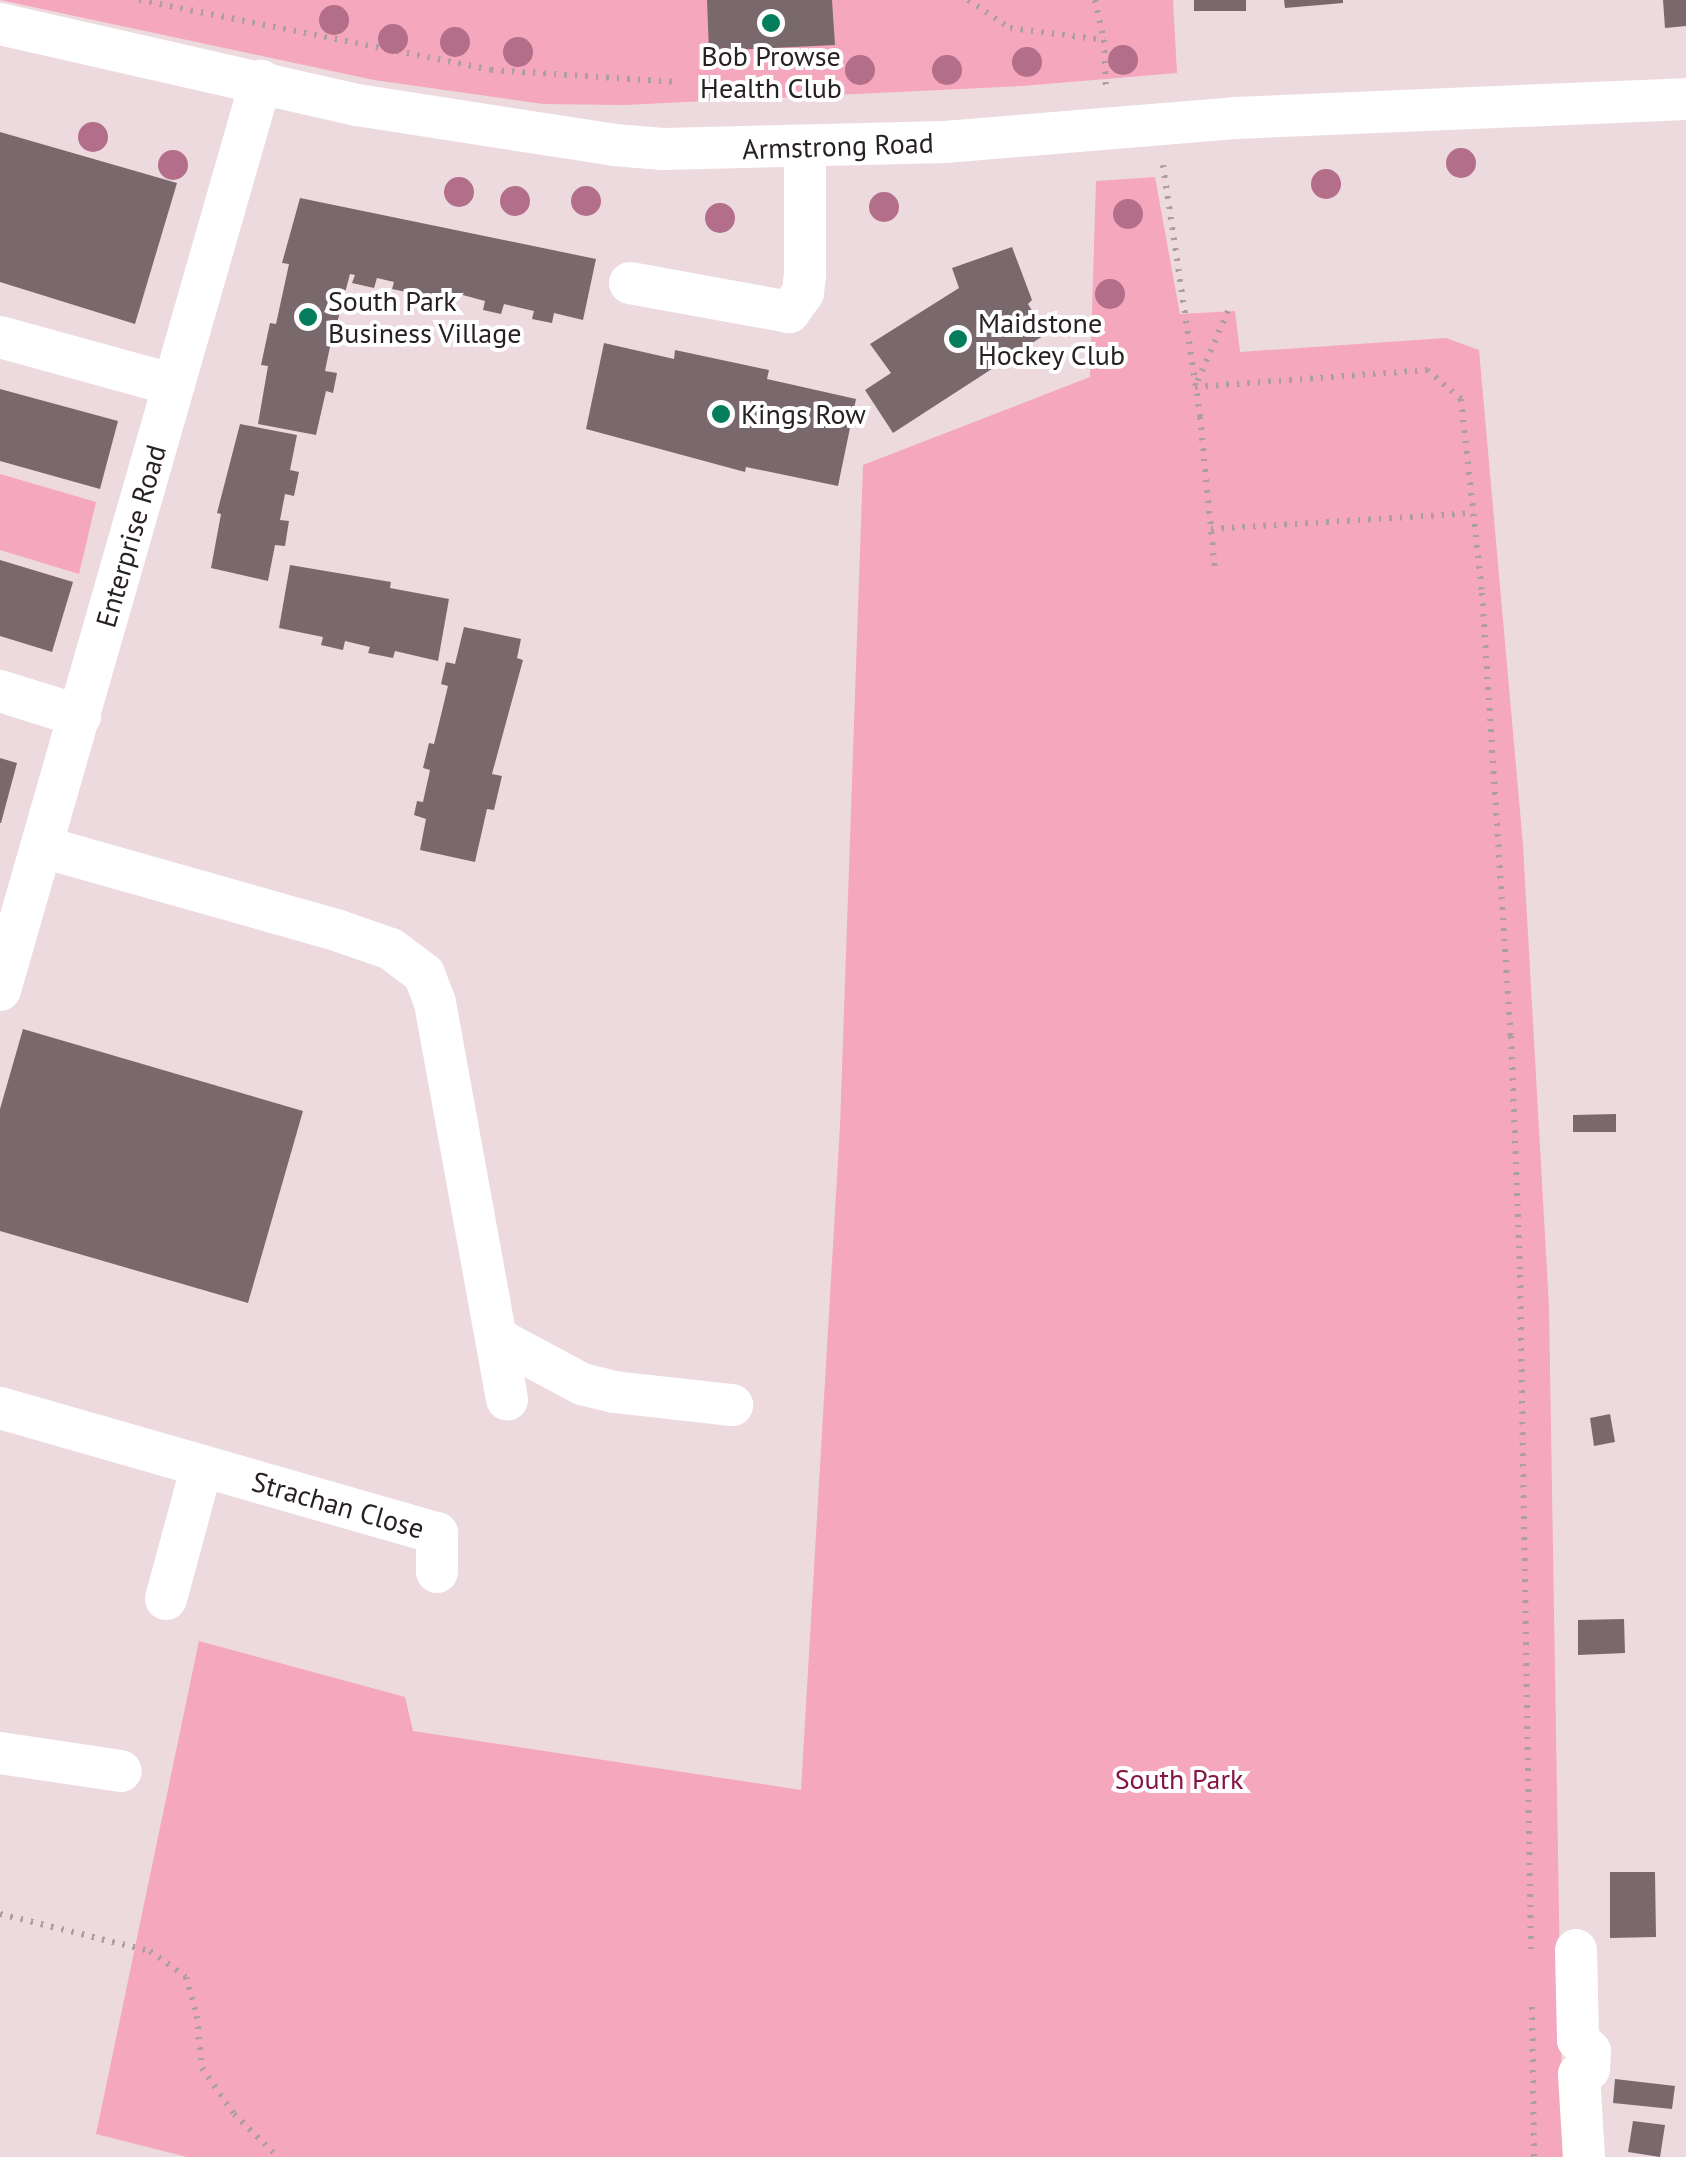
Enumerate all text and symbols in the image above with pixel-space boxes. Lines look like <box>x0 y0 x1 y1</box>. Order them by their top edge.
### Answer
marker: Bob Prowse Health Club <box>760 12 782 34</box>
place label: Bob Prowse Health Club <box>700 39 842 105</box>
street label: Armstrong Road <box>742 126 934 166</box>
place label: South Park Business Village <box>328 284 522 350</box>
marker: South Park Business Village <box>297 306 319 328</box>
place label: Maidstone Hockey Club <box>978 306 1126 372</box>
marker: Maidstone Hockey Club <box>947 328 969 350</box>
place label: Kings Row <box>741 397 866 431</box>
marker: Kings Row <box>710 403 732 425</box>
street label: Enterprise Road <box>89 441 173 631</box>
street label: Strachan Close <box>248 1464 428 1546</box>
park label: South Park <box>1115 1762 1243 1796</box>

